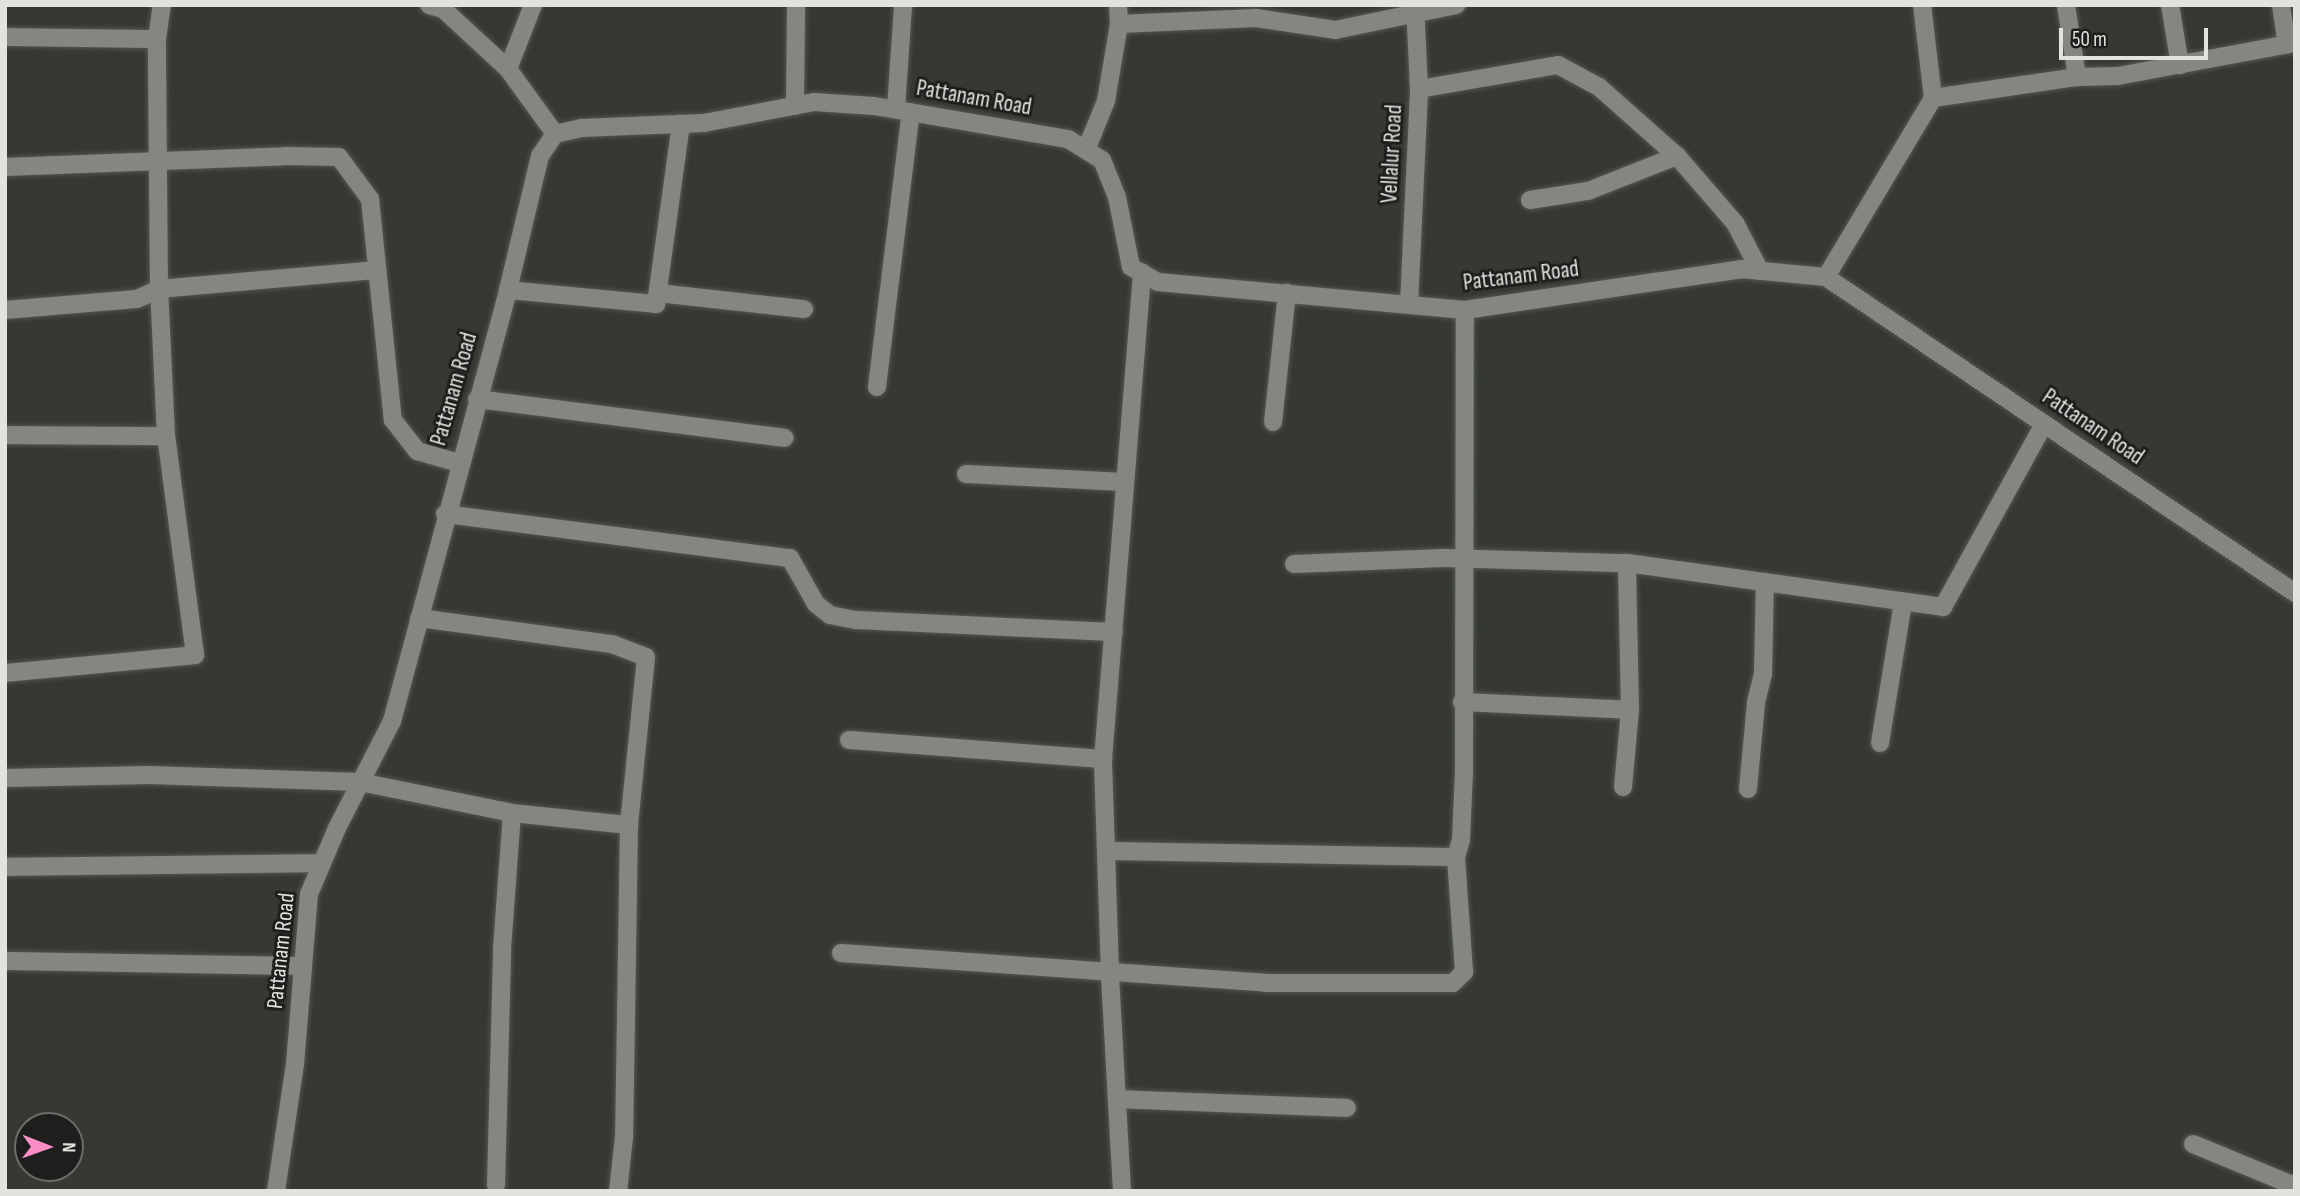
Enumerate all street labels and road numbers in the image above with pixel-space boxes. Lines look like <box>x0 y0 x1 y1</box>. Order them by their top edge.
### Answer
street label: Pattanam Road <box>914 74 1034 122</box>
street label: Vellalur Road <box>1376 104 1408 204</box>
street label: Pattanam Road <box>1462 255 1580 297</box>
street label: Pattanam Road <box>425 329 483 449</box>
street label: Pattanam Road <box>2037 383 2149 471</box>
street label: Pattanam Road <box>261 892 301 1010</box>

